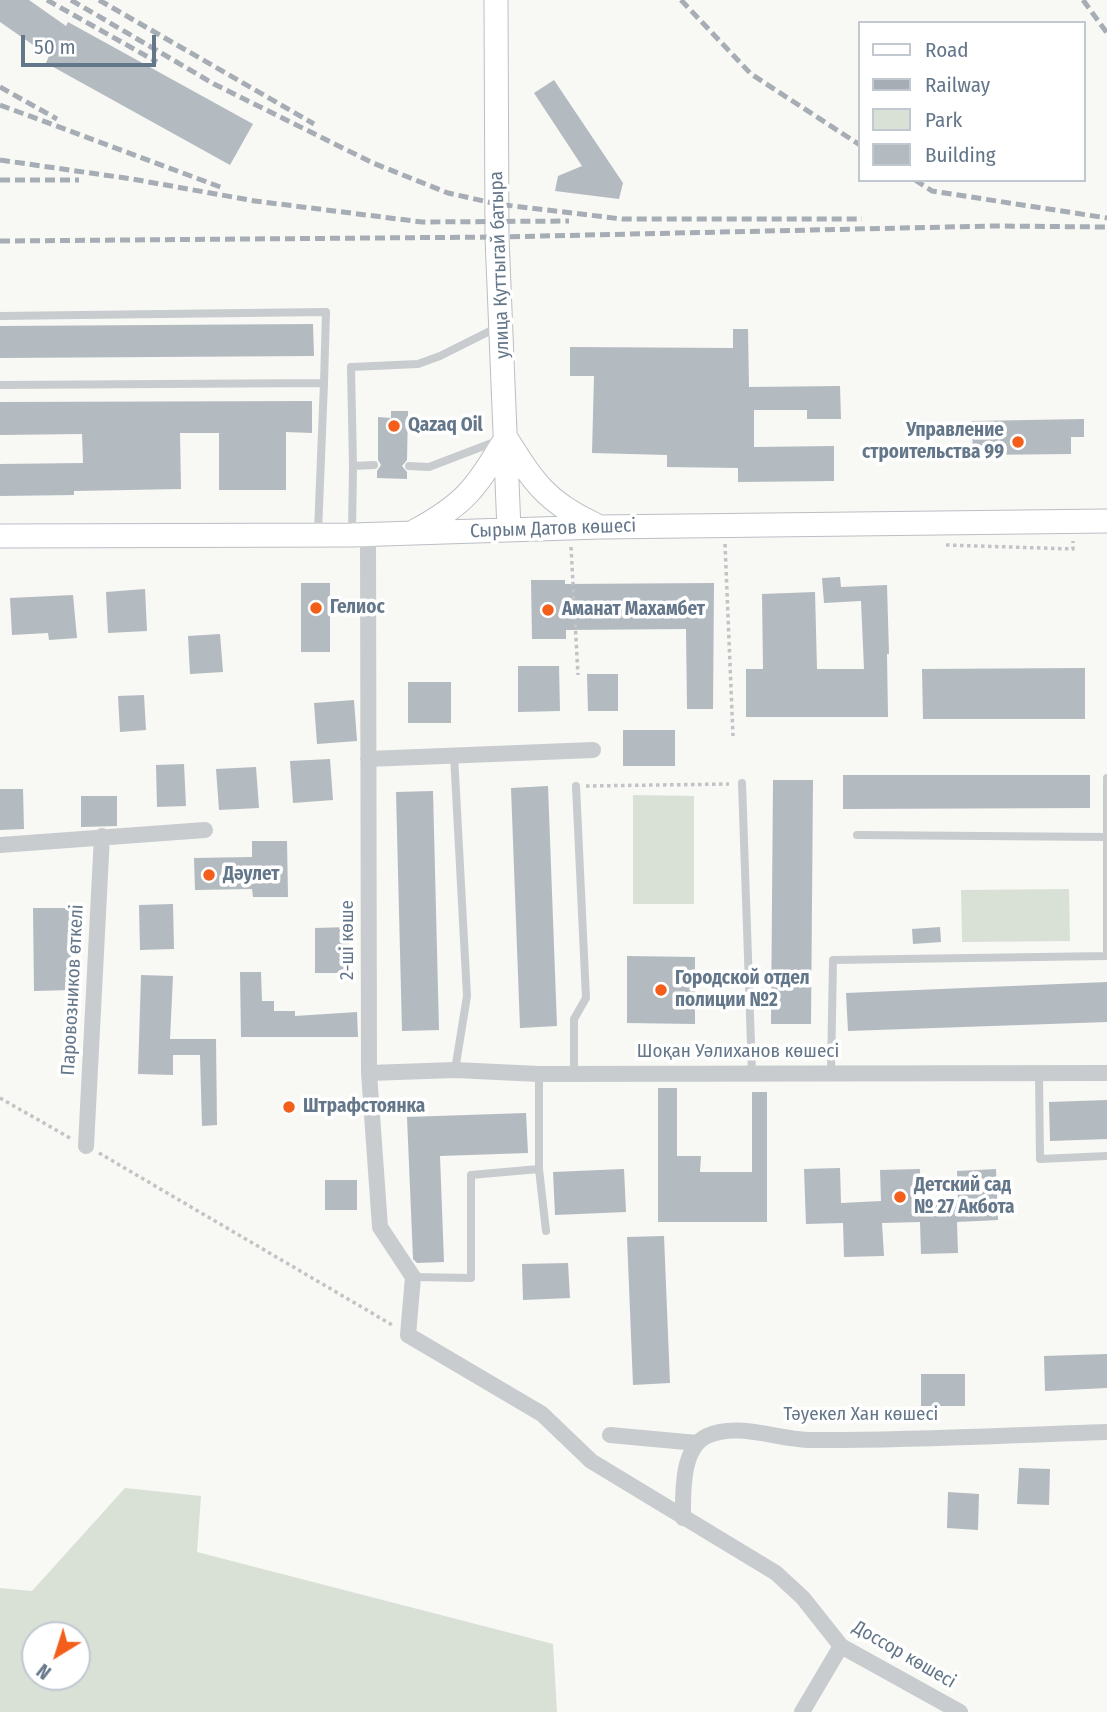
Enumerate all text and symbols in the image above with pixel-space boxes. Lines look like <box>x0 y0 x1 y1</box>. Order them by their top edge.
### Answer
scale bar <box>24 21 159 65</box>
legend <box>858 21 1086 182</box>
text: 50 m <box>34 34 76 60</box>
text: Road <box>925 37 969 63</box>
text: Railway <box>925 72 990 98</box>
text: Park <box>925 107 962 133</box>
text: Building <box>925 142 996 168</box>
street label: улица Куттыгай батыра <box>485 171 515 359</box>
place label: Qazaq Oil <box>408 415 483 437</box>
marker: Qazaq Oil <box>386 418 402 434</box>
place label: Управление строительства 99 <box>862 420 1004 464</box>
marker: Управление строительства 99 <box>1010 434 1026 450</box>
street label: Сырым Датов көшесі <box>470 515 636 543</box>
place label: Гелиос <box>330 597 385 619</box>
place label: Аманат Махамбет <box>562 599 705 621</box>
marker: Гелиос <box>308 600 324 616</box>
marker: Аманат Махамбет <box>540 602 556 618</box>
place label: Дәулет <box>223 864 279 886</box>
marker: Дәулет <box>201 867 217 883</box>
street label: 2-ші көше <box>337 900 359 980</box>
street label: Паровозников өткелі <box>57 904 89 1076</box>
place label: Городской отдел полиции №2 <box>675 968 810 1012</box>
marker: Городской отдел полиции №2 <box>653 982 669 998</box>
street label: Шоқан Уәлиханов көшесі <box>637 1041 839 1063</box>
place label: Штрафстоянка <box>303 1096 425 1118</box>
marker: Штрафстоянка <box>281 1099 297 1115</box>
place label: Детский сад № 27 Акбота <box>914 1175 1014 1219</box>
marker: Детский сад № 27 Акбота <box>892 1189 908 1205</box>
street label: Тәуекел Хан көшесі <box>784 1404 938 1426</box>
street label: Доссор көшесі <box>848 1616 960 1694</box>
north arrow <box>21 1621 91 1691</box>
text: N <box>32 1659 56 1684</box>

